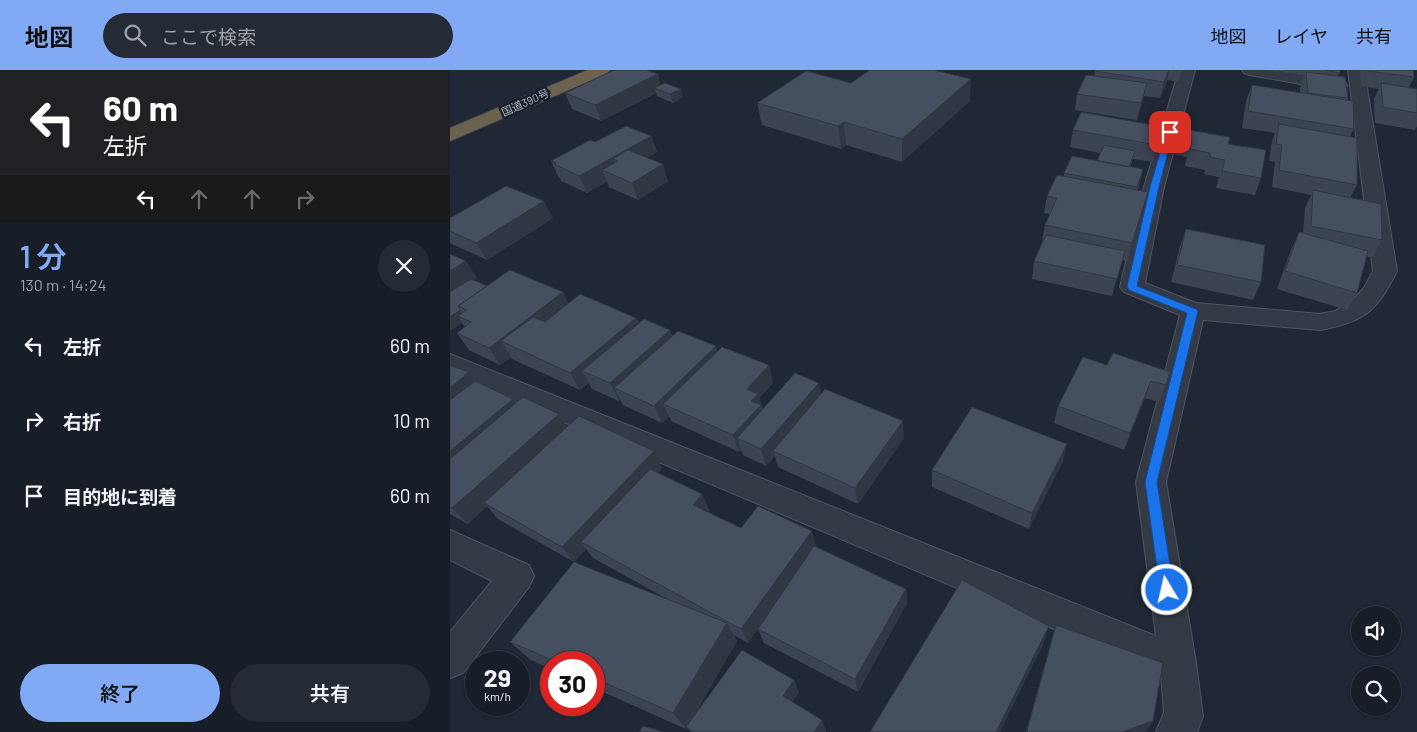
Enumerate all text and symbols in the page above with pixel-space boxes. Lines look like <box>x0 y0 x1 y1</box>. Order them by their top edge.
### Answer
search box <box>103 13 453 58</box>
icon: search <box>121 21 149 49</box>
text: 地図 <box>25 22 73 51</box>
text: ここで検索 <box>161 25 256 48</box>
text: 地図 <box>1211 25 1247 47</box>
text: レイヤ <box>1275 25 1328 47</box>
text: 共有 <box>1356 25 1392 47</box>
text: 60 m <box>103 86 178 128</box>
street label: 国道390号 <box>499 86 551 118</box>
icon: left <box>20 90 85 155</box>
pin <box>1149 111 1191 153</box>
icon: arrive <box>1156 118 1184 146</box>
text: 左折 <box>103 132 147 158</box>
icon: left <box>132 185 160 213</box>
icon: ahead <box>185 185 213 213</box>
icon: ahead <box>238 185 266 213</box>
icon: right <box>291 185 319 213</box>
text: 1 分 <box>20 238 67 274</box>
button: close <box>378 240 430 292</box>
text: 130 m · 14:24 <box>20 275 106 294</box>
icon: left <box>20 332 48 360</box>
text: 60 m <box>390 334 430 357</box>
text: 左折 <box>63 335 101 358</box>
icon: right <box>20 407 48 435</box>
text: 10 m <box>393 409 430 432</box>
text: 右折 <box>63 410 101 433</box>
icon: arrive <box>20 482 48 510</box>
text: 60 m <box>390 484 430 507</box>
text: 目的地に到着 <box>63 485 177 508</box>
position arrow <box>1140 563 1192 615</box>
map controls <box>1351 606 1401 716</box>
button: sound <box>1351 606 1401 656</box>
speed limit sign: 30 <box>540 651 605 716</box>
text: 29 <box>484 662 511 692</box>
button: 終了 <box>20 664 220 722</box>
button: 共有 <box>230 664 430 722</box>
button: search <box>1351 666 1401 716</box>
text: km/h <box>484 689 511 703</box>

